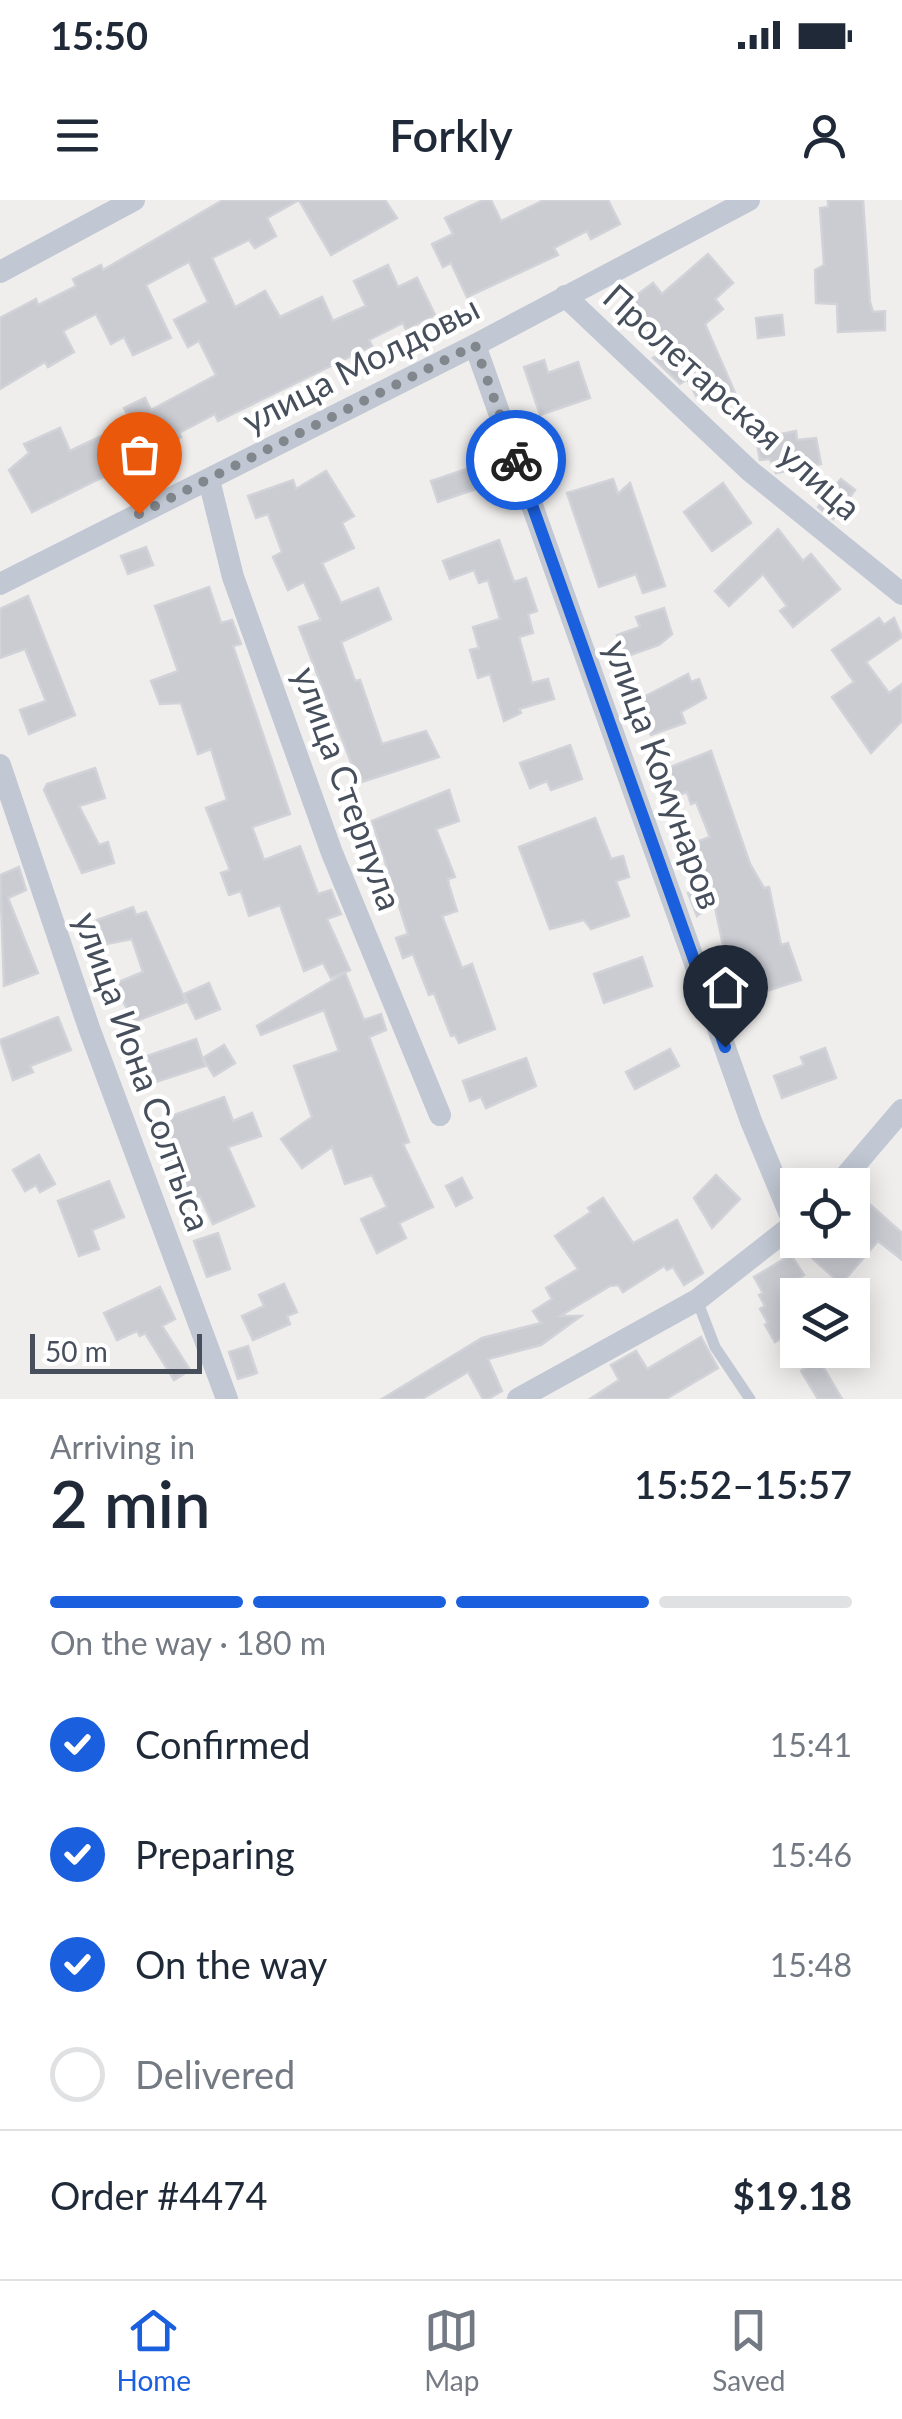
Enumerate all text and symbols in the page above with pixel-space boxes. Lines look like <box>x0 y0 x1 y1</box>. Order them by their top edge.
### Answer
text: 15:50 <box>50 12 148 58</box>
icon: menu <box>50 108 105 163</box>
text: Forkly <box>389 108 513 162</box>
icon: person <box>797 108 852 163</box>
street label: Пролетарская улица <box>596 274 870 528</box>
street label: улица Молдовы <box>235 285 485 441</box>
courier <box>466 410 566 510</box>
pin <box>97 412 182 515</box>
icon: bag <box>112 427 167 482</box>
icon: bike <box>489 433 544 488</box>
street label: улица Комунаров <box>597 634 733 914</box>
street label: улица Стерпула <box>285 660 413 916</box>
street label: улица Иона Солтыса <box>67 906 221 1236</box>
pin <box>683 945 768 1048</box>
icon: home <box>698 960 753 1015</box>
map controls <box>780 1168 870 1368</box>
button: locate <box>780 1168 870 1258</box>
button: layers <box>780 1278 870 1368</box>
scale bar <box>30 1329 202 1374</box>
text: 50 m <box>45 1334 108 1368</box>
text: Arriving in <box>50 1427 195 1466</box>
text: 15:52–15:57 <box>634 1461 852 1507</box>
text: 2 min <box>50 1464 210 1542</box>
text: On the way · 180 m <box>50 1623 326 1662</box>
icon: check <box>50 1717 105 1772</box>
text: Confirmed <box>135 1721 311 1767</box>
text: 15:41 <box>770 1725 852 1764</box>
icon: check <box>50 1827 105 1882</box>
text: Preparing <box>135 1831 295 1877</box>
text: 15:46 <box>770 1835 852 1874</box>
icon: check <box>50 1937 105 1992</box>
text: On the way <box>135 1941 327 1987</box>
text: 15:48 <box>770 1945 852 1984</box>
text: Delivered <box>135 2051 295 2097</box>
text: Order #4474 <box>50 2172 267 2218</box>
text: $19.18 <box>733 2172 852 2218</box>
tab: Home <box>117 2303 191 2397</box>
tab: Map <box>424 2303 479 2397</box>
tab: Saved <box>712 2303 785 2397</box>

